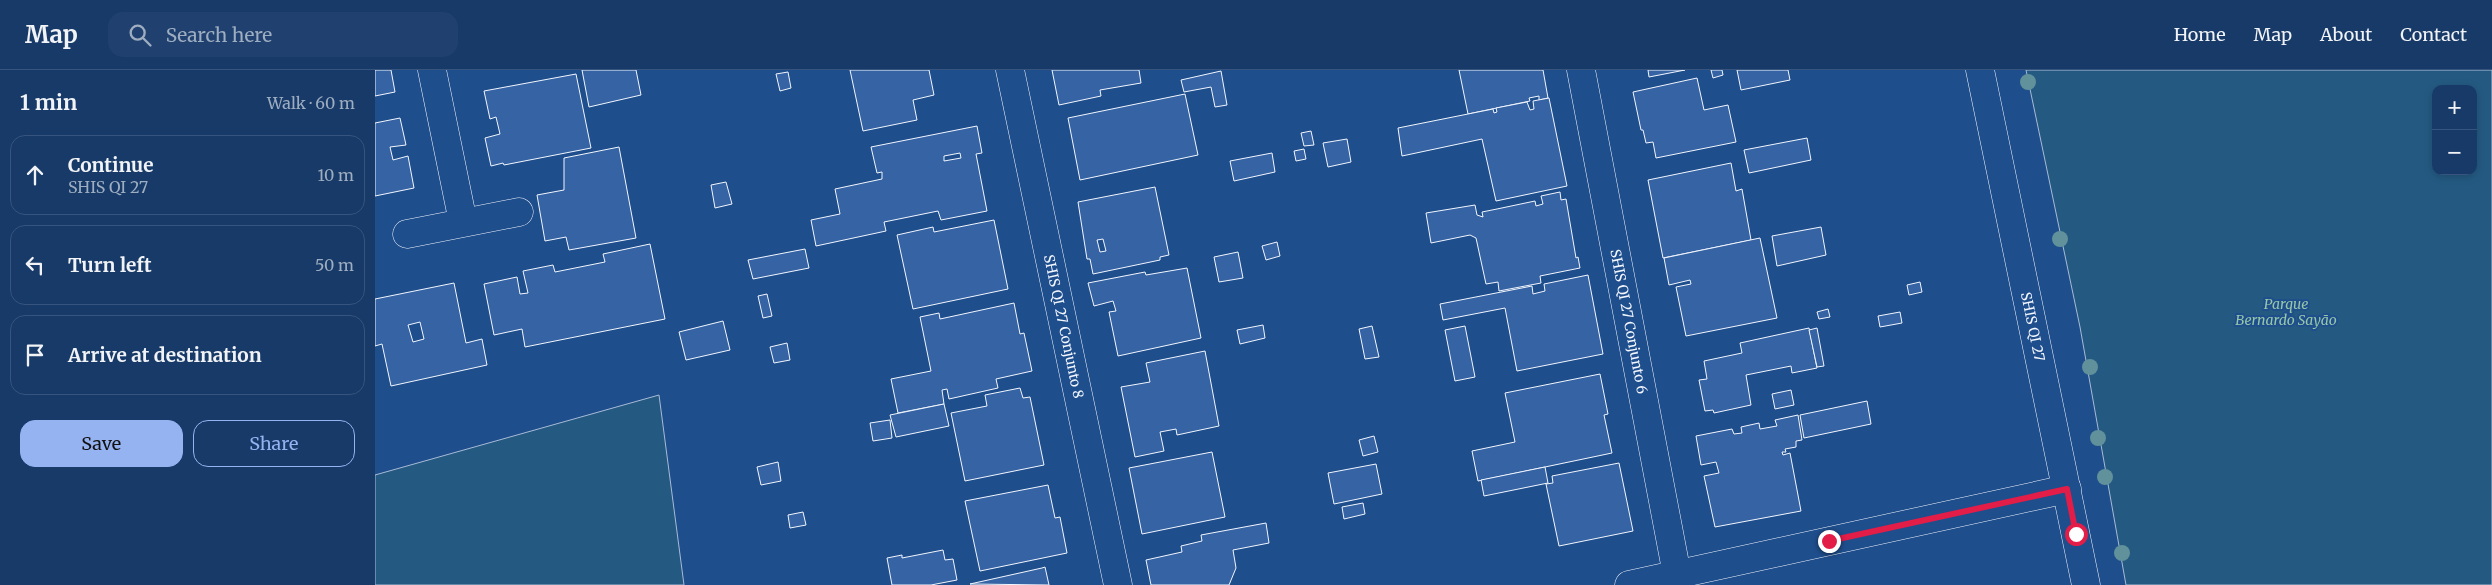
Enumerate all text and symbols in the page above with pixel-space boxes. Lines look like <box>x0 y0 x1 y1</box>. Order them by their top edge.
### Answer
search box <box>108 12 458 57</box>
text: Map <box>25 19 78 50</box>
icon: search <box>126 21 154 49</box>
text: Search here <box>166 23 272 47</box>
text: Home <box>2174 23 2226 46</box>
text: Map <box>2254 23 2292 46</box>
text: About <box>2320 23 2372 46</box>
text: Contact <box>2400 23 2467 46</box>
map controls <box>2432 85 2477 175</box>
button: + <box>2432 85 2477 130</box>
text: 1 min <box>20 89 77 116</box>
text: Walk · 60 m <box>267 93 355 113</box>
button: − <box>2432 130 2477 175</box>
text: Continue <box>68 153 154 177</box>
icon: ahead <box>21 161 49 189</box>
text: 10 m <box>317 165 354 185</box>
text: SHIS QI 27 <box>68 177 148 197</box>
street label: SHIS QI 27 Conjunto 6 <box>1606 248 1651 395</box>
icon: left <box>21 251 49 279</box>
text: Turn left <box>68 253 152 277</box>
street label: SHIS QI 27 Conjunto 8 <box>1040 253 1088 400</box>
text: 50 m <box>315 255 354 275</box>
street label: SHIS QI 27 <box>2017 290 2049 363</box>
park label: Parque Bernardo Sayão <box>2235 295 2337 329</box>
icon: arrive <box>21 341 49 369</box>
text: Arrive at destination <box>68 343 262 367</box>
button: Save <box>20 420 183 467</box>
button: Share <box>193 420 355 467</box>
route start <box>2065 523 2088 546</box>
route end <box>1818 530 1841 553</box>

